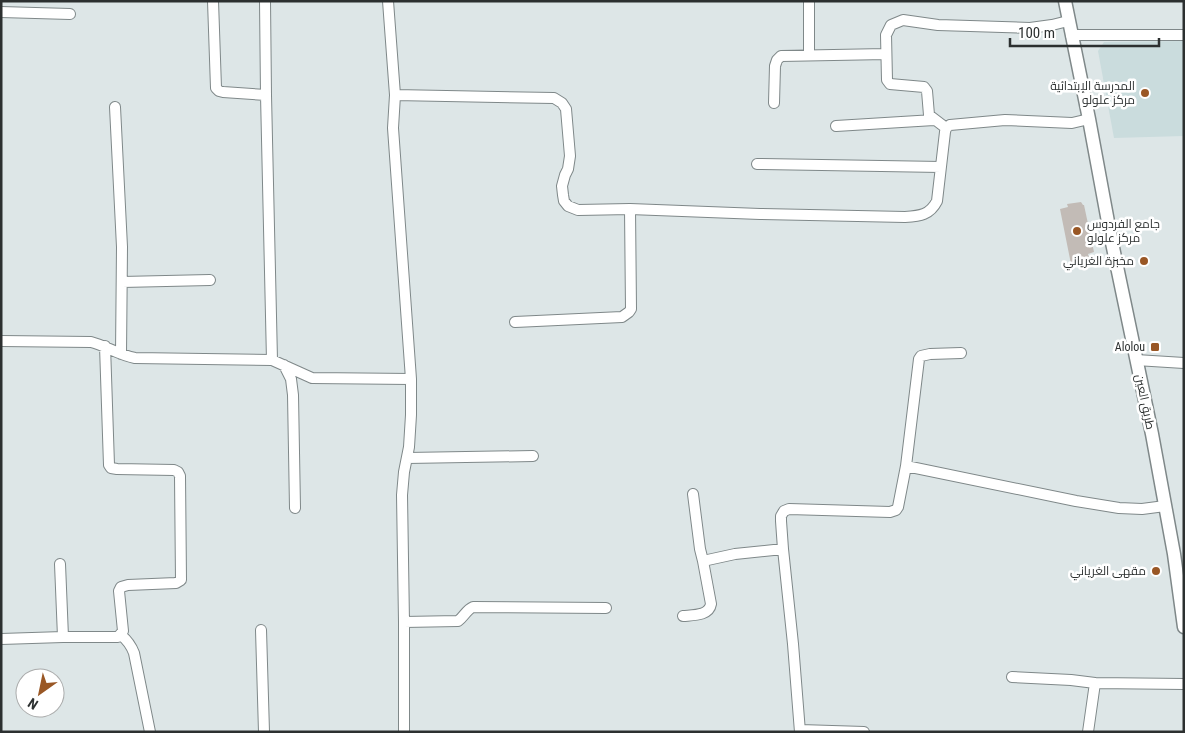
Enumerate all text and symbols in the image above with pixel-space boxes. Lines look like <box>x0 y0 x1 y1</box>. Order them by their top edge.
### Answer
scale bar <box>1010 15 1159 47</box>
text: 100 m <box>1018 24 1055 42</box>
place label: المدرسة الإبتدائية مركز علولو <box>1050 79 1135 107</box>
marker: المدرسة الإبتدائية مركز علولو <box>1139 87 1151 99</box>
place label: جامع الفردوس مركز علولو <box>1087 217 1160 245</box>
marker: جامع الفردوس مركز علولو <box>1071 225 1083 237</box>
place label: مخبزة الغرياني <box>1063 254 1134 271</box>
marker: مخبزة الغرياني <box>1138 255 1150 267</box>
place label: Alolou <box>1115 340 1145 354</box>
marker: Alolou <box>1149 341 1161 353</box>
street label: طريق العين <box>1132 373 1158 431</box>
place label: مقهى الغرياني <box>1070 564 1146 581</box>
marker: مقهى الغرياني <box>1150 565 1162 577</box>
north arrow <box>15 668 65 718</box>
text: N <box>25 695 41 713</box>

